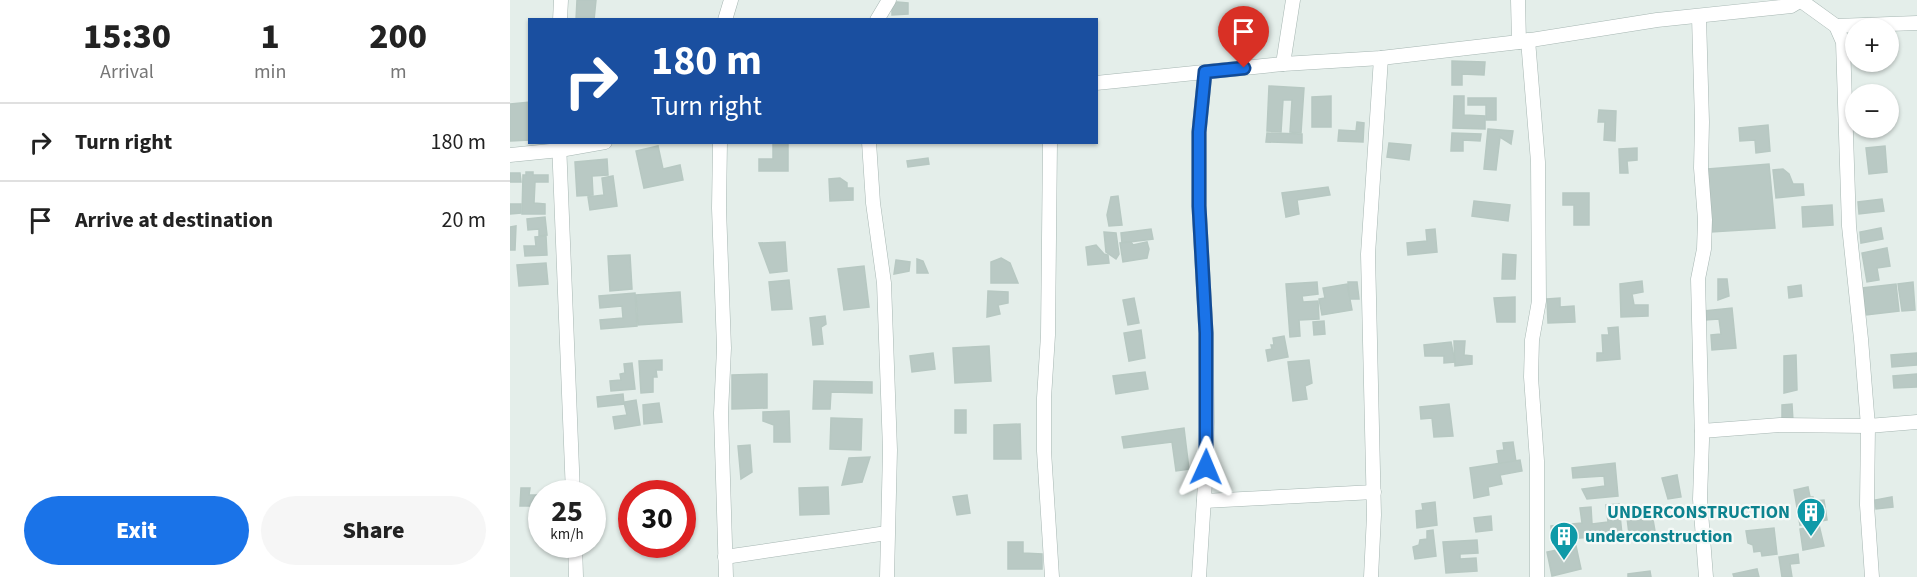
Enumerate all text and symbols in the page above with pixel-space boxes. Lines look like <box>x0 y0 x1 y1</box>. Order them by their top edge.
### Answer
pin <box>1218 6 1269 68</box>
text: 15:30 <box>83 11 171 62</box>
text: 1 <box>261 11 280 62</box>
text: 200 <box>369 11 427 62</box>
icon: arrive <box>1227 15 1260 48</box>
map controls <box>1845 18 1899 138</box>
button: + <box>1845 18 1899 72</box>
text: 180 m <box>651 31 762 91</box>
icon: right <box>552 42 630 120</box>
text: Arrival <box>100 58 154 86</box>
text: min <box>254 58 286 86</box>
text: m <box>390 58 406 86</box>
button: − <box>1845 84 1899 138</box>
text: Turn right <box>651 87 762 126</box>
icon: right <box>24 126 57 159</box>
text: Turn right <box>75 126 172 158</box>
text: 180 m <box>431 126 486 158</box>
icon: arrive <box>24 204 57 237</box>
text: Arrive at destination <box>75 204 273 236</box>
text: 20 m <box>441 204 486 236</box>
position arrow <box>1174 435 1238 499</box>
speed limit sign: 30 <box>618 480 696 558</box>
text: 25 <box>551 490 583 533</box>
button: Exit <box>24 496 249 565</box>
button: Share <box>261 496 486 565</box>
building icon: UNDERCONSTRUCTION <box>1795 496 1827 538</box>
place label: UNDERCONSTRUCTION <box>1607 500 1790 525</box>
building icon: underconstruction <box>1548 520 1580 562</box>
text: km/h <box>550 524 584 545</box>
place label: underconstruction <box>1585 524 1733 549</box>

